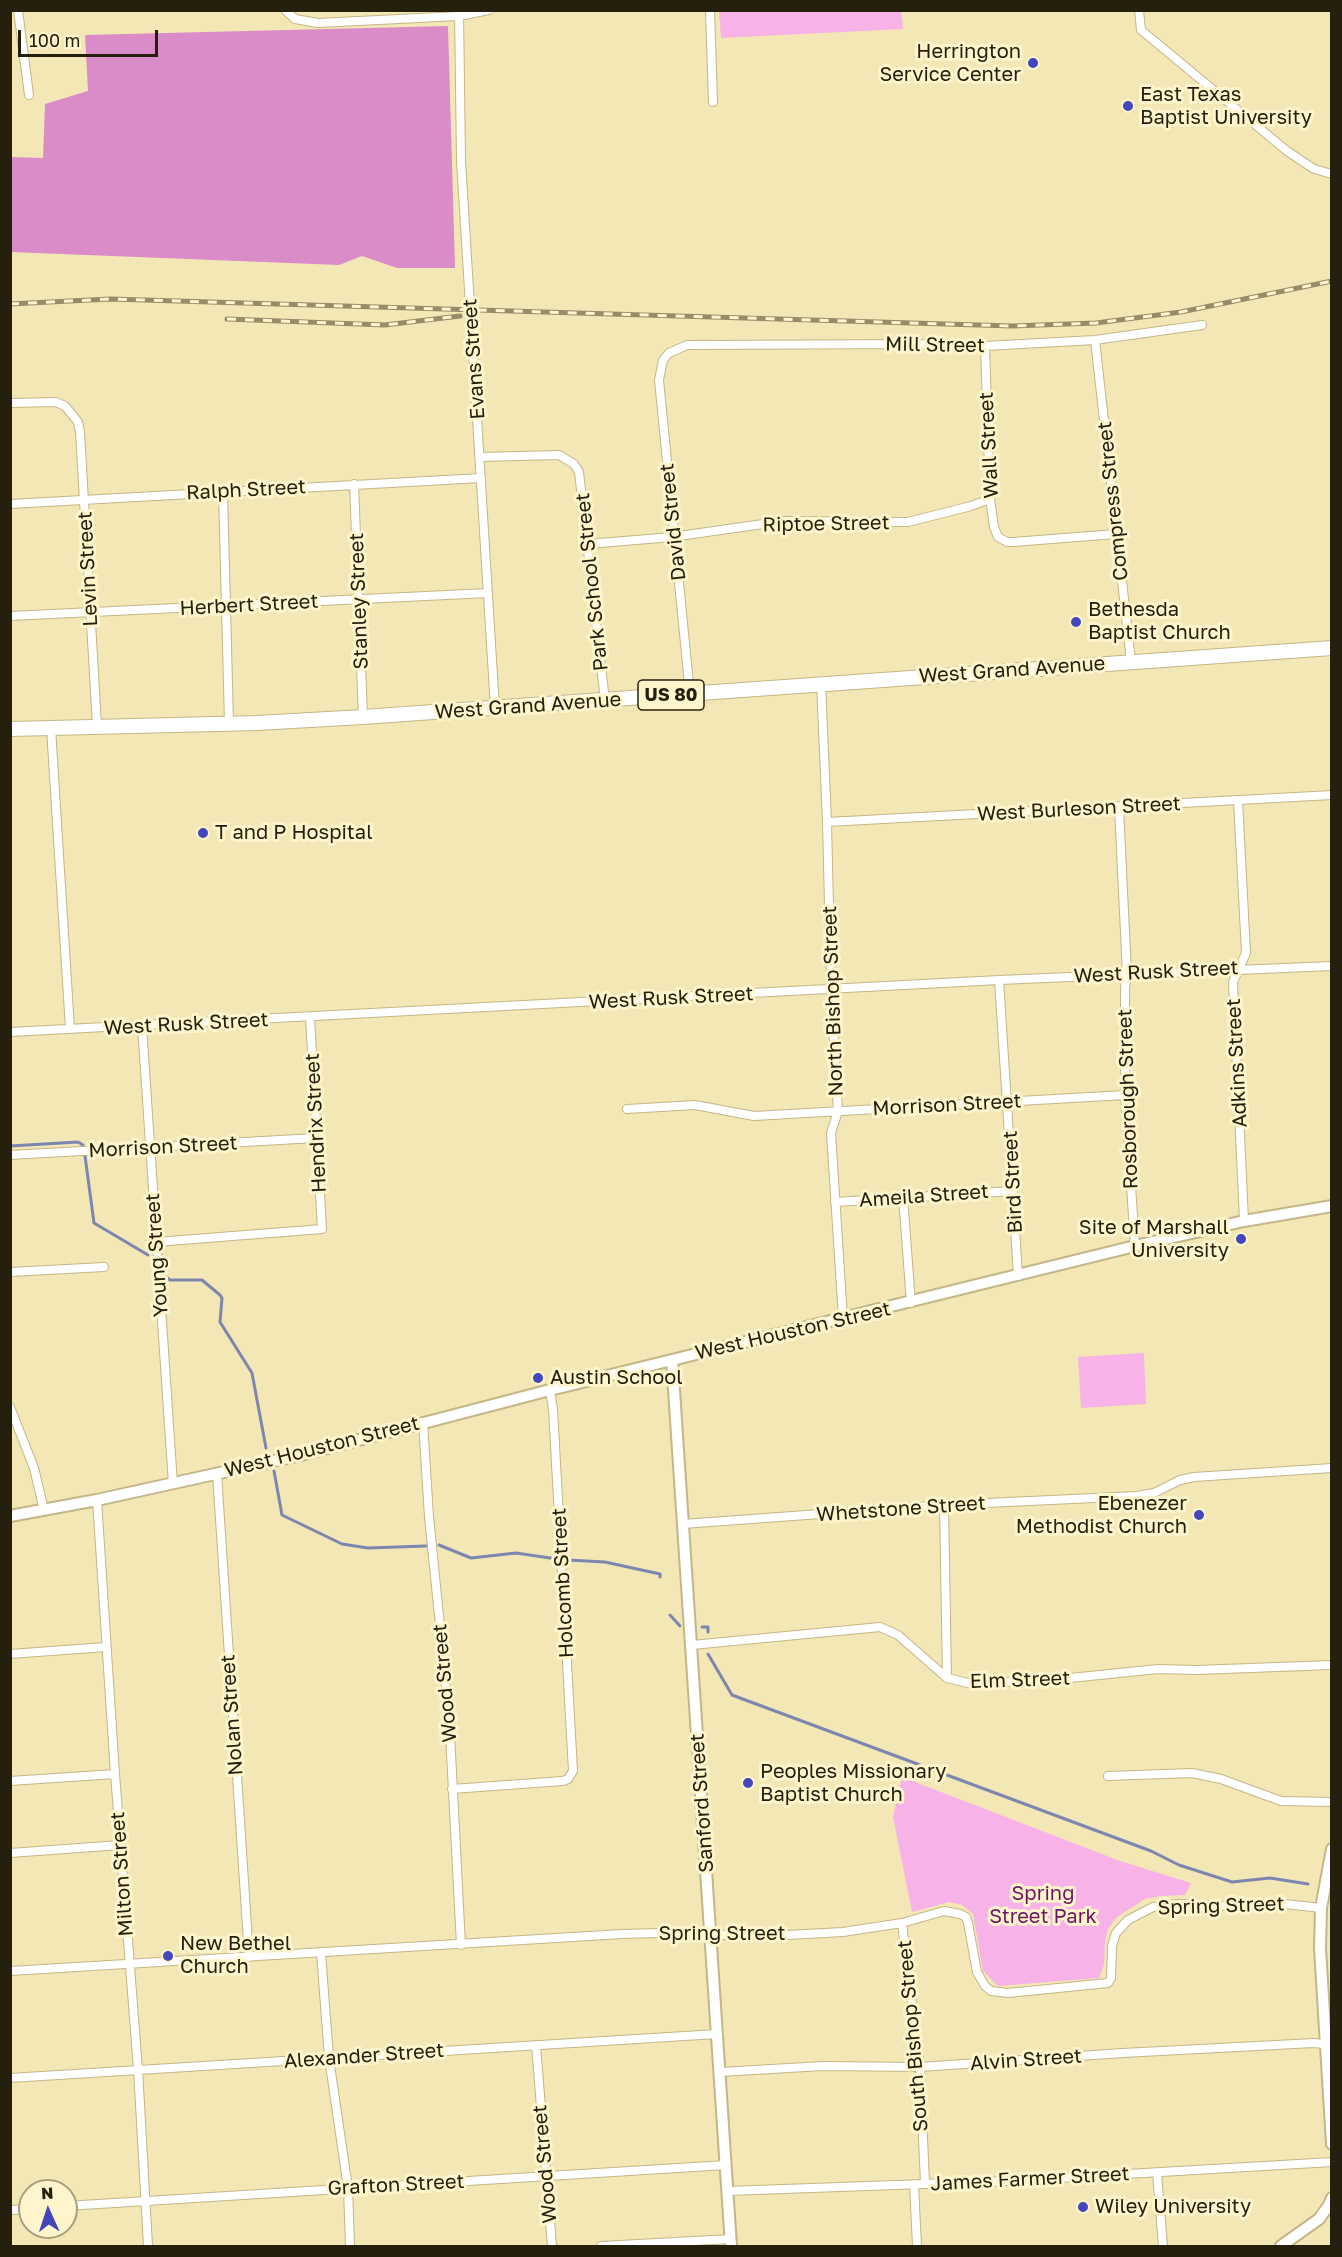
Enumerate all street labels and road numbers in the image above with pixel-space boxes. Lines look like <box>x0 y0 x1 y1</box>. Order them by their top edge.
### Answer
street label: Evans Street <box>458 298 490 420</box>
street label: Mill Street <box>885 332 985 358</box>
street label: Wall Street <box>974 391 1004 499</box>
street label: Compress Street <box>1093 420 1133 582</box>
street label: David Street <box>655 462 691 582</box>
street label: Ralph Street <box>186 475 306 505</box>
street label: Park School Street <box>571 492 613 672</box>
street label: Levin Street <box>73 511 103 627</box>
street label: Riptoe Street <box>762 511 890 537</box>
street label: Stanley Street <box>345 532 373 670</box>
street label: Herbert Street <box>179 589 319 621</box>
street label: West Grand Avenue <box>918 652 1106 688</box>
road number: US 80 <box>638 680 704 710</box>
street label: West Grand Avenue <box>434 688 622 724</box>
street label: West Burleson Street <box>977 792 1181 826</box>
street label: North Bishop Street <box>818 905 848 1097</box>
street label: West Rusk Street <box>1073 956 1239 988</box>
street label: West Rusk Street <box>588 982 754 1014</box>
street label: Adkins Street <box>1222 998 1252 1128</box>
street label: West Rusk Street <box>103 1008 269 1040</box>
street label: Rosborough Street <box>1113 1008 1143 1190</box>
street label: Hendrix Street <box>300 1053 332 1193</box>
street label: Morrison Street <box>872 1089 1022 1121</box>
street label: Bird Street <box>998 1130 1028 1234</box>
street label: Morrison Street <box>88 1131 238 1163</box>
street label: Ameila Street <box>858 1179 990 1213</box>
street label: Young Street <box>141 1192 173 1318</box>
street label: West Houston Street <box>693 1297 893 1365</box>
street label: West Houston Street <box>222 1411 422 1483</box>
street label: Whetstone Street <box>815 1491 987 1527</box>
street label: Holcomb Street <box>547 1507 579 1659</box>
street label: Wood Street <box>428 1623 462 1743</box>
street label: Nolan Street <box>216 1654 248 1776</box>
street label: Elm Street <box>969 1666 1071 1694</box>
street label: Sanford Street <box>685 1733 719 1873</box>
street label: Milton Street <box>106 1811 138 1937</box>
street label: Spring Street <box>1157 1892 1285 1920</box>
street label: Spring Street <box>658 1922 786 1946</box>
street label: South Bishop Street <box>893 1939 933 2133</box>
street label: Alexander Street <box>283 2038 445 2074</box>
street label: Alvin Street <box>969 2044 1083 2076</box>
street label: Wood Street <box>528 2104 562 2224</box>
street label: James Farmer Street <box>930 2162 1130 2196</box>
street label: Grafton Street <box>327 2169 465 2201</box>

